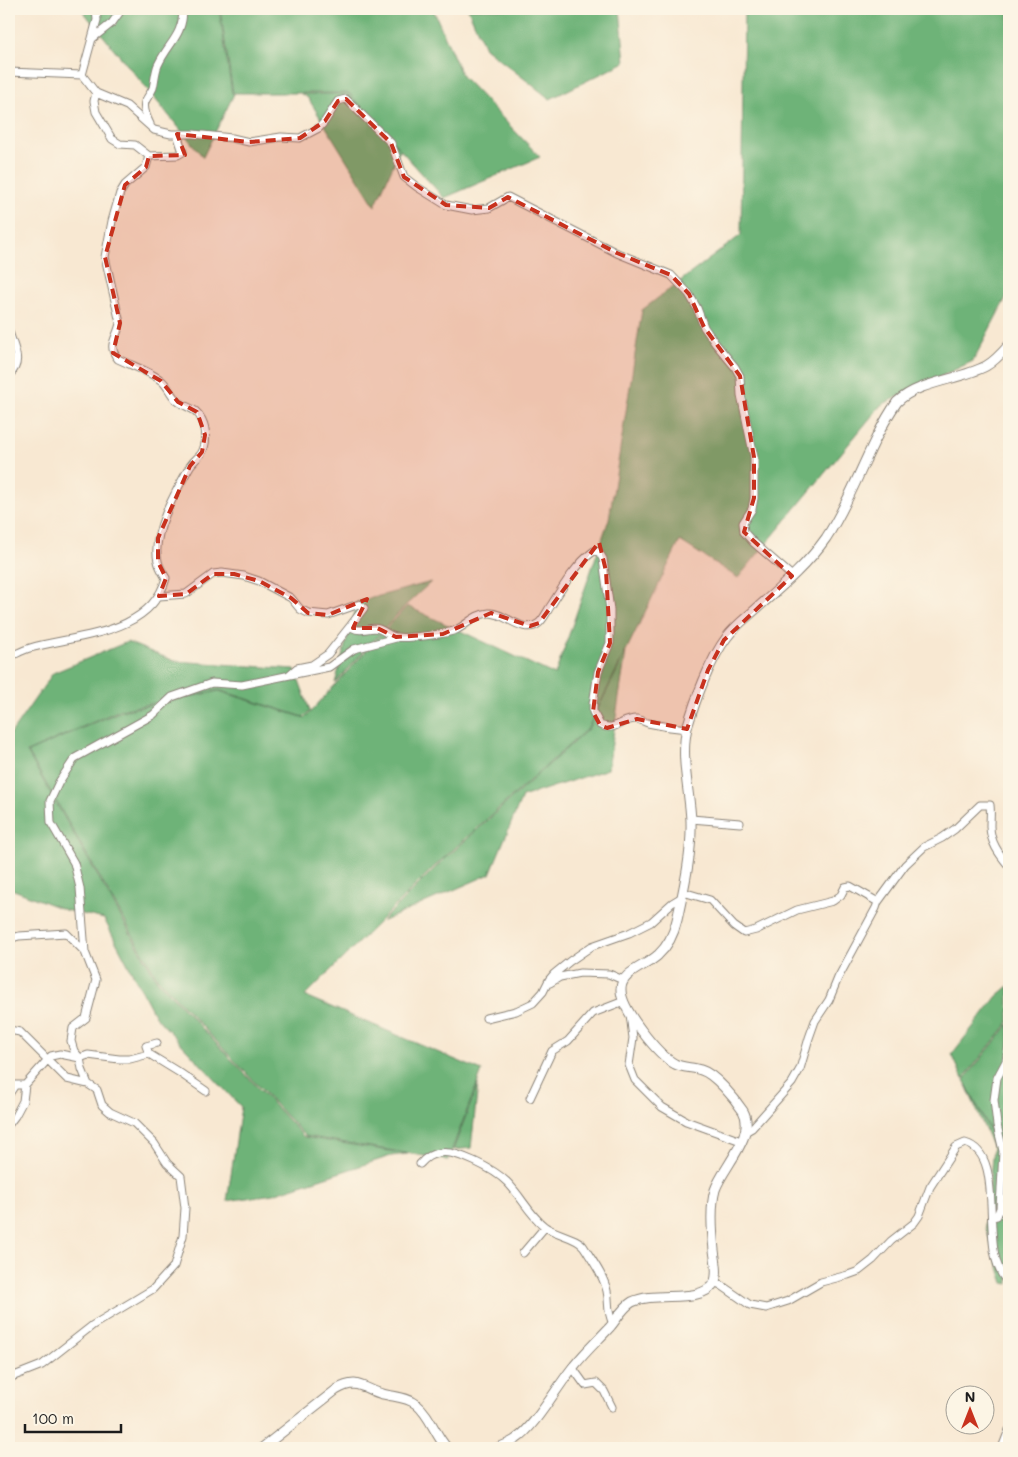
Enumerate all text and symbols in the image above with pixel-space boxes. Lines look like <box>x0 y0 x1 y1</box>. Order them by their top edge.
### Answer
north arrow <box>946 1384 996 1434</box>
text: N <box>965 1387 975 1406</box>
scale bar <box>25 1402 121 1434</box>
text: 100 m <box>32 1408 74 1428</box>

